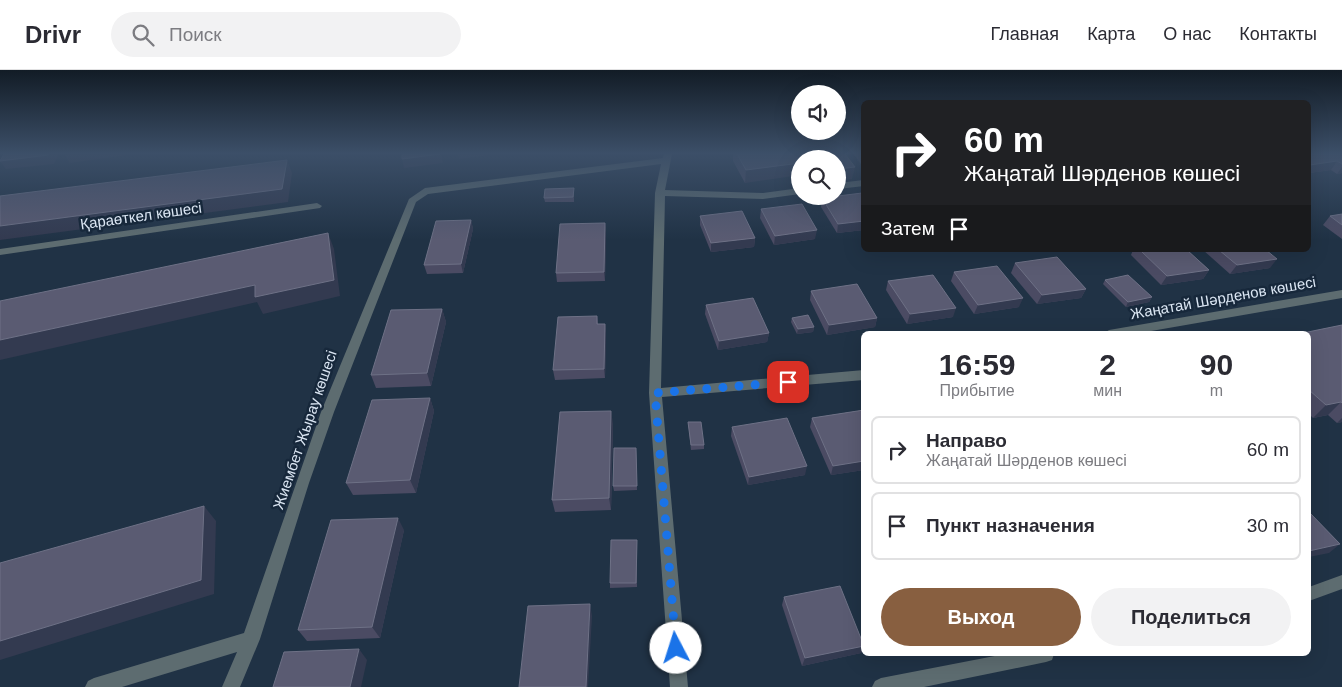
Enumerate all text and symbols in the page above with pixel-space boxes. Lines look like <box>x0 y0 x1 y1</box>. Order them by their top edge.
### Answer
search box <box>111 12 461 57</box>
text: Drivr <box>25 21 81 48</box>
icon: search <box>129 21 157 49</box>
text: Поиск <box>169 24 222 45</box>
text: Главная <box>991 24 1059 44</box>
text: Карта <box>1087 24 1135 44</box>
text: О нас <box>1163 24 1211 44</box>
text: Контакты <box>1239 24 1317 44</box>
map controls <box>791 85 846 205</box>
button: sound <box>791 85 846 140</box>
icon: right <box>881 120 946 185</box>
text: 60 m <box>964 120 1044 159</box>
button: search <box>791 150 846 205</box>
text: Жаңатай Шәрденов көшесі <box>964 161 1240 186</box>
street label: Қараөткел көшесі <box>79 199 203 232</box>
icon: arrive <box>945 215 973 243</box>
text: Затем <box>881 218 935 239</box>
street label: Жаңатай Шәрденов көшесі <box>1129 273 1317 322</box>
street label: Жиембет Жырау көшесі <box>269 348 340 512</box>
text: 16:59 <box>939 348 1016 381</box>
text: 2 <box>1099 348 1116 381</box>
text: 90 <box>1200 348 1233 381</box>
pin <box>767 361 809 403</box>
icon: arrive <box>774 368 802 396</box>
text: Прибытие <box>940 382 1015 399</box>
text: мин <box>1093 382 1122 399</box>
text: m <box>1210 382 1223 399</box>
text: Направо <box>926 430 1007 451</box>
icon: right <box>883 436 911 464</box>
text: 60 m <box>1247 439 1289 460</box>
text: Жаңатай Шәрденов көшесі <box>926 452 1127 469</box>
icon: arrive <box>883 512 911 540</box>
text: Пункт назначения <box>926 515 1095 536</box>
text: 30 m <box>1247 515 1289 536</box>
button: Выход <box>881 588 1081 646</box>
button: Поделиться <box>1091 588 1291 646</box>
position arrow <box>649 621 701 673</box>

